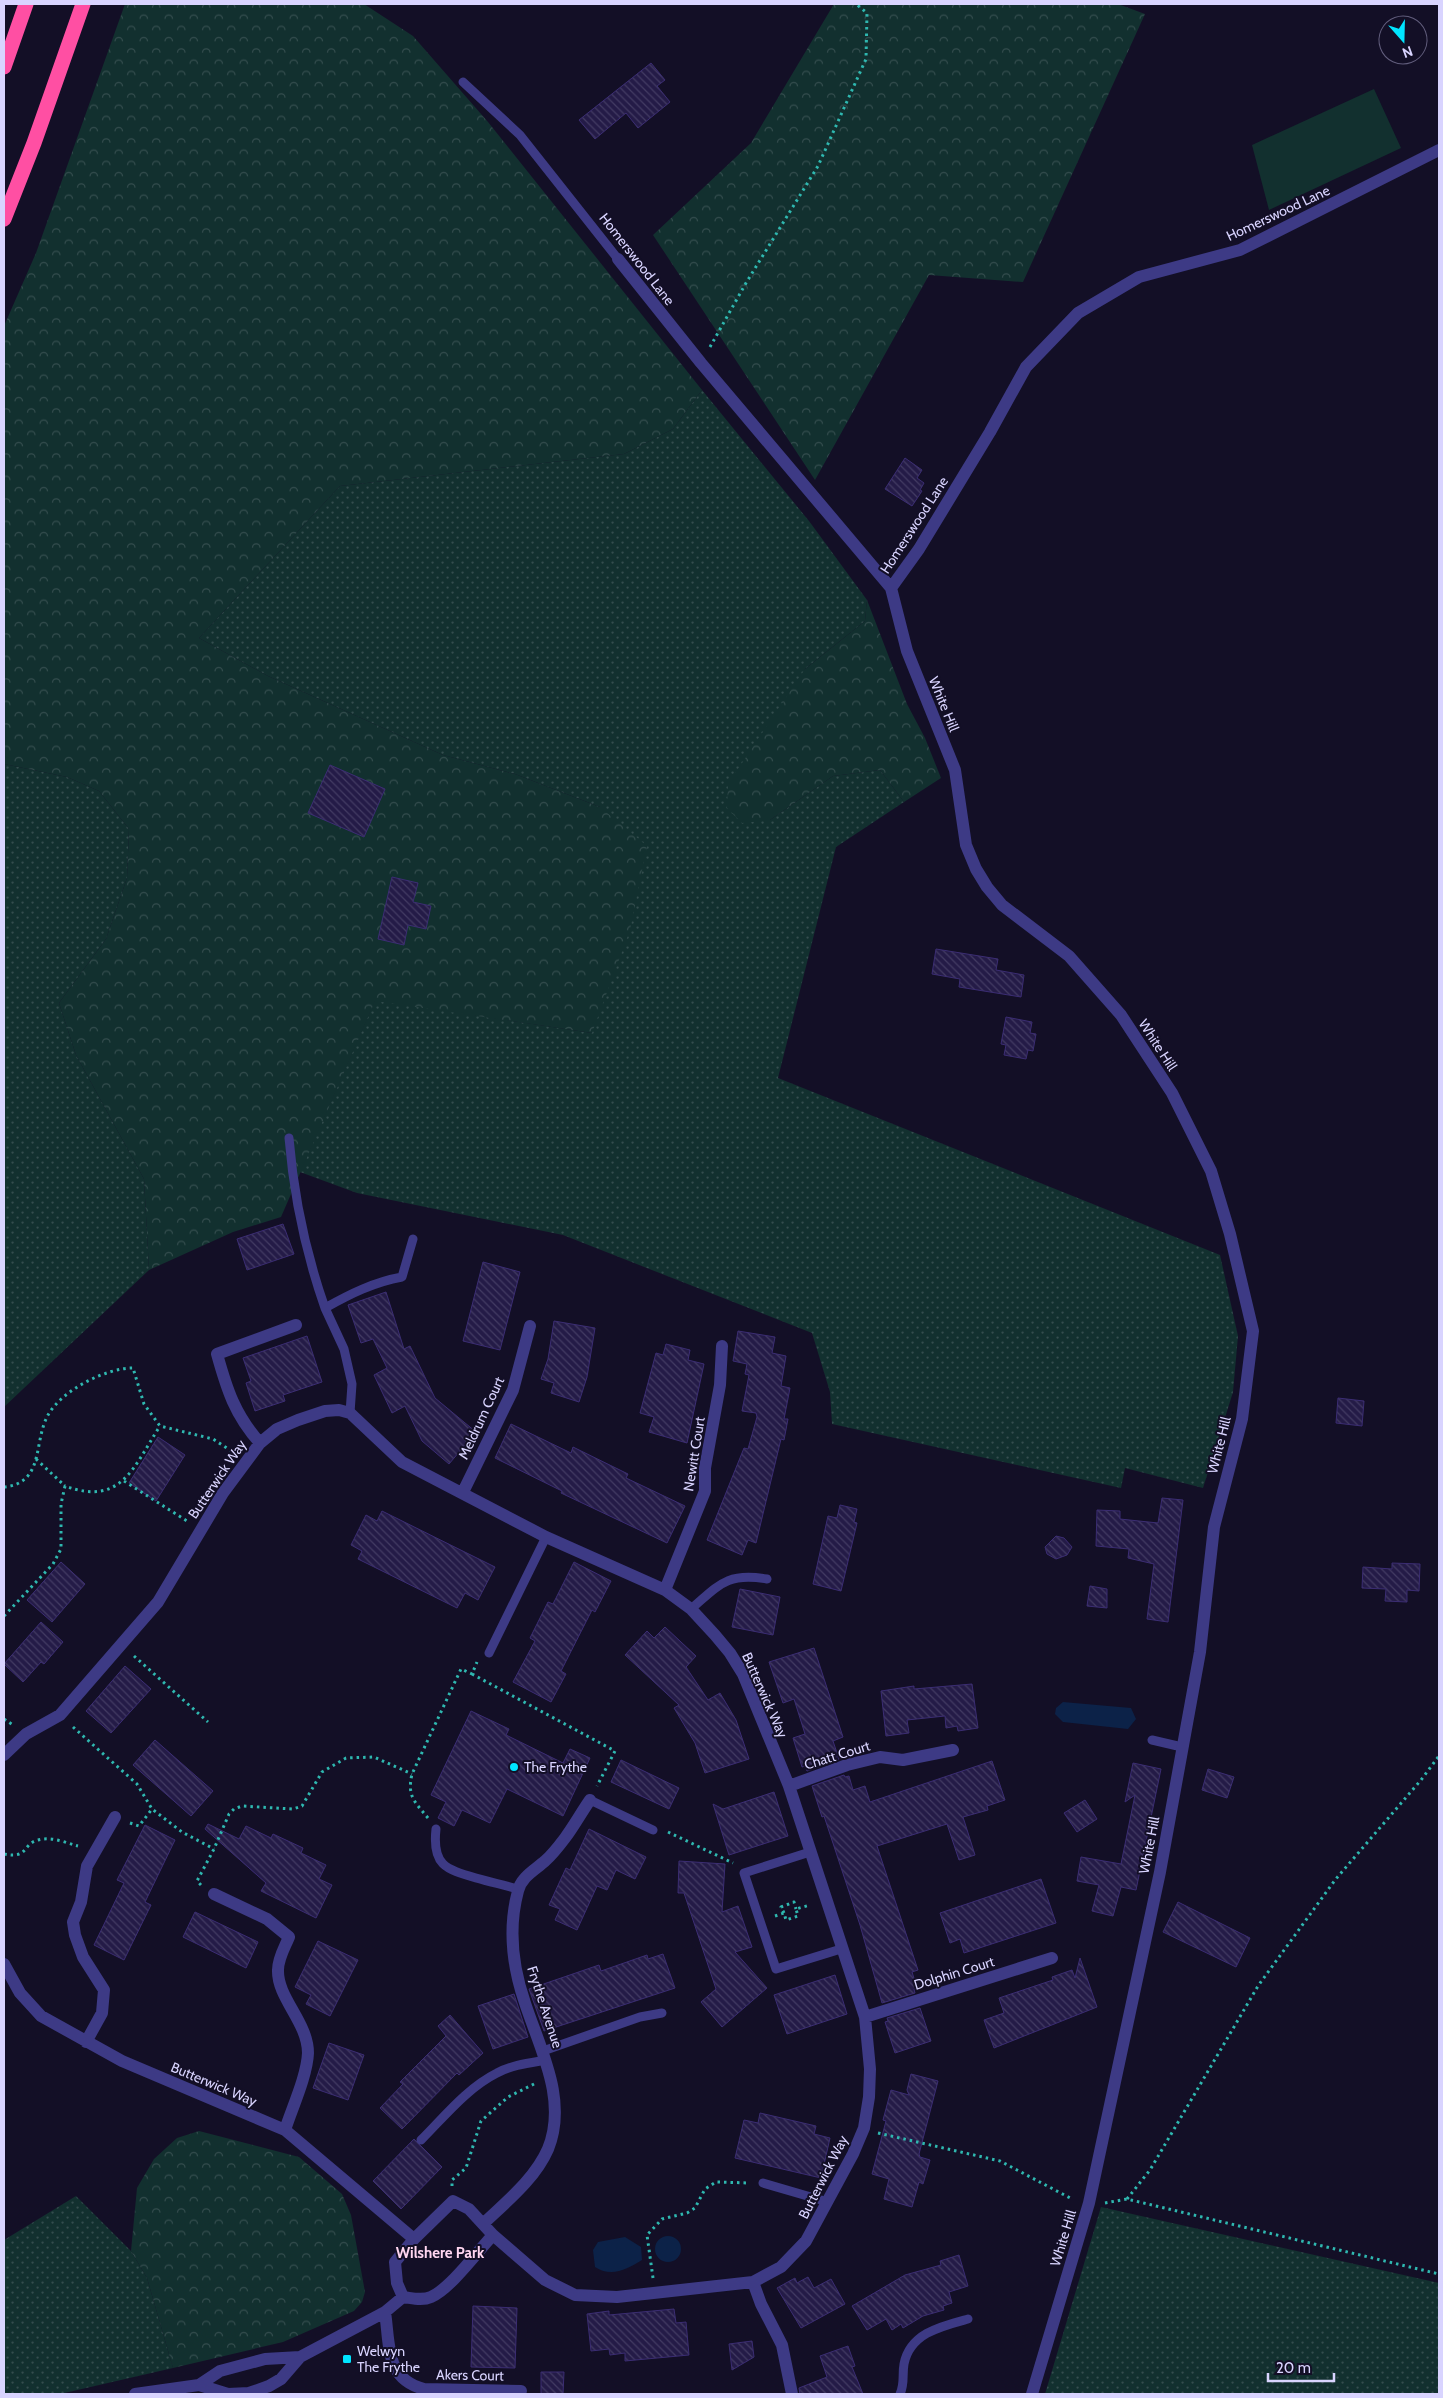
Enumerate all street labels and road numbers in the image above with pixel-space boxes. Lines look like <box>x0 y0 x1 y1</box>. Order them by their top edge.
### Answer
street label: Homerswood Lane <box>1223 181 1333 245</box>
street label: Homerswood Lane <box>595 209 679 309</box>
street label: Homerswood Lane <box>876 473 952 577</box>
street label: White Hill <box>925 674 963 735</box>
street label: White Hill <box>1135 1016 1182 1075</box>
street label: Meldrum Court <box>454 1374 508 1462</box>
street label: White Hill <box>1203 1414 1235 1475</box>
street label: Newitt Court <box>679 1415 709 1493</box>
street label: Butterwick Way <box>184 1436 250 1522</box>
street label: Butterwick Way <box>738 1649 792 1741</box>
street label: Chatt Court <box>802 1736 872 1774</box>
street label: White Hill <box>1135 1814 1164 1875</box>
street label: Dolphin Court <box>912 1952 997 1994</box>
street label: Frythe Avenue <box>523 1964 567 2050</box>
street label: Butterwick Way <box>168 2058 260 2110</box>
street label: Butterwick Way <box>794 2132 852 2222</box>
street label: White Hill <box>1046 2207 1080 2268</box>
street label: Akers Court <box>436 2365 504 2385</box>

